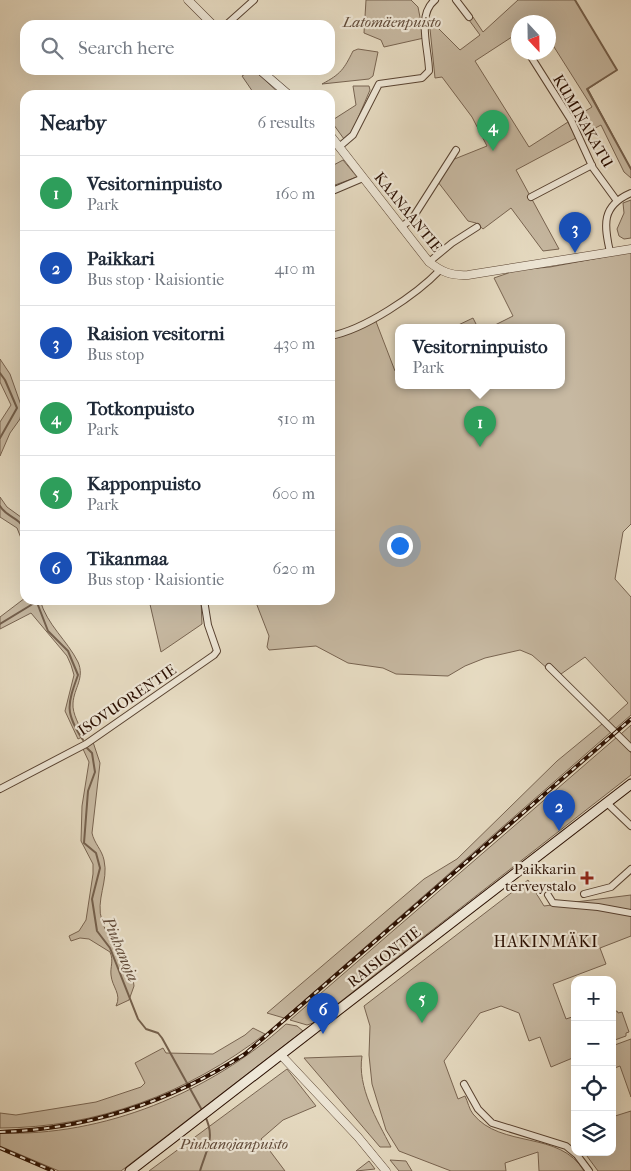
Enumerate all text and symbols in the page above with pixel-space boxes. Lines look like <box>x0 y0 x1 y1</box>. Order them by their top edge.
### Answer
park label: Latomäenpuisto <box>342 13 441 31</box>
north arrow <box>511 15 556 60</box>
search box <box>20 20 335 75</box>
icon: search <box>38 34 66 62</box>
text: Search here <box>78 37 174 59</box>
street label: KUMINAKATU <box>549 71 617 171</box>
pin: 4 <box>477 110 509 151</box>
text: Nearby <box>40 111 106 135</box>
text: 6 results <box>257 113 315 132</box>
street label: KAANAANTIE <box>370 168 446 256</box>
text: Vesitorninpuisto <box>87 173 222 195</box>
text: 1 <box>53 184 59 203</box>
text: 160 m <box>275 184 315 203</box>
text: Park <box>87 195 119 214</box>
pin: 3 <box>559 212 591 253</box>
text: Paikkari <box>87 248 155 270</box>
text: 2 <box>52 259 60 278</box>
text: 410 m <box>274 259 315 278</box>
text: Bus stop · Raisiontie <box>87 270 224 289</box>
text: Raision vesitorni <box>87 323 225 345</box>
popup <box>395 324 565 389</box>
text: 3 <box>53 334 59 353</box>
text: 430 m <box>273 334 315 353</box>
text: Vesitorninpuisto <box>412 336 548 358</box>
text: Bus stop <box>87 345 144 364</box>
text: Park <box>412 358 444 377</box>
text: Totkonpuisto <box>87 398 194 420</box>
pin: 1 <box>464 406 496 447</box>
text: 4 <box>51 409 61 428</box>
text: 510 m <box>277 409 315 428</box>
text: Park <box>87 420 119 439</box>
text: Kapponpuisto <box>87 473 201 495</box>
text: 5 <box>53 484 59 503</box>
text: 600 m <box>272 484 315 503</box>
text: Park <box>87 495 119 514</box>
your location <box>387 533 413 559</box>
text: Tikanmaa <box>87 548 168 570</box>
text: 6 <box>52 559 60 578</box>
text: 620 m <box>273 559 315 578</box>
text: Bus stop · Raisiontie <box>87 570 224 589</box>
street label: ISOVUORENTIE <box>74 660 180 740</box>
pin: 2 <box>543 790 575 831</box>
place label: Paikkarin terveystalo <box>505 860 576 895</box>
marker: Paikkarin terveystalo <box>580 871 594 885</box>
water label: Piuhanoja <box>99 913 143 984</box>
street label: RAISIONTIE <box>344 923 424 991</box>
district label: HAKINMÄKI <box>494 932 598 951</box>
map controls <box>571 976 616 1156</box>
button: + <box>571 976 616 1021</box>
pin: 5 <box>406 982 438 1023</box>
pin: 6 <box>307 993 339 1034</box>
button: − <box>571 1021 616 1066</box>
button: locate <box>571 1066 616 1111</box>
button: layers <box>571 1111 616 1156</box>
park label: Piuhanojanpuisto <box>179 1135 288 1153</box>

